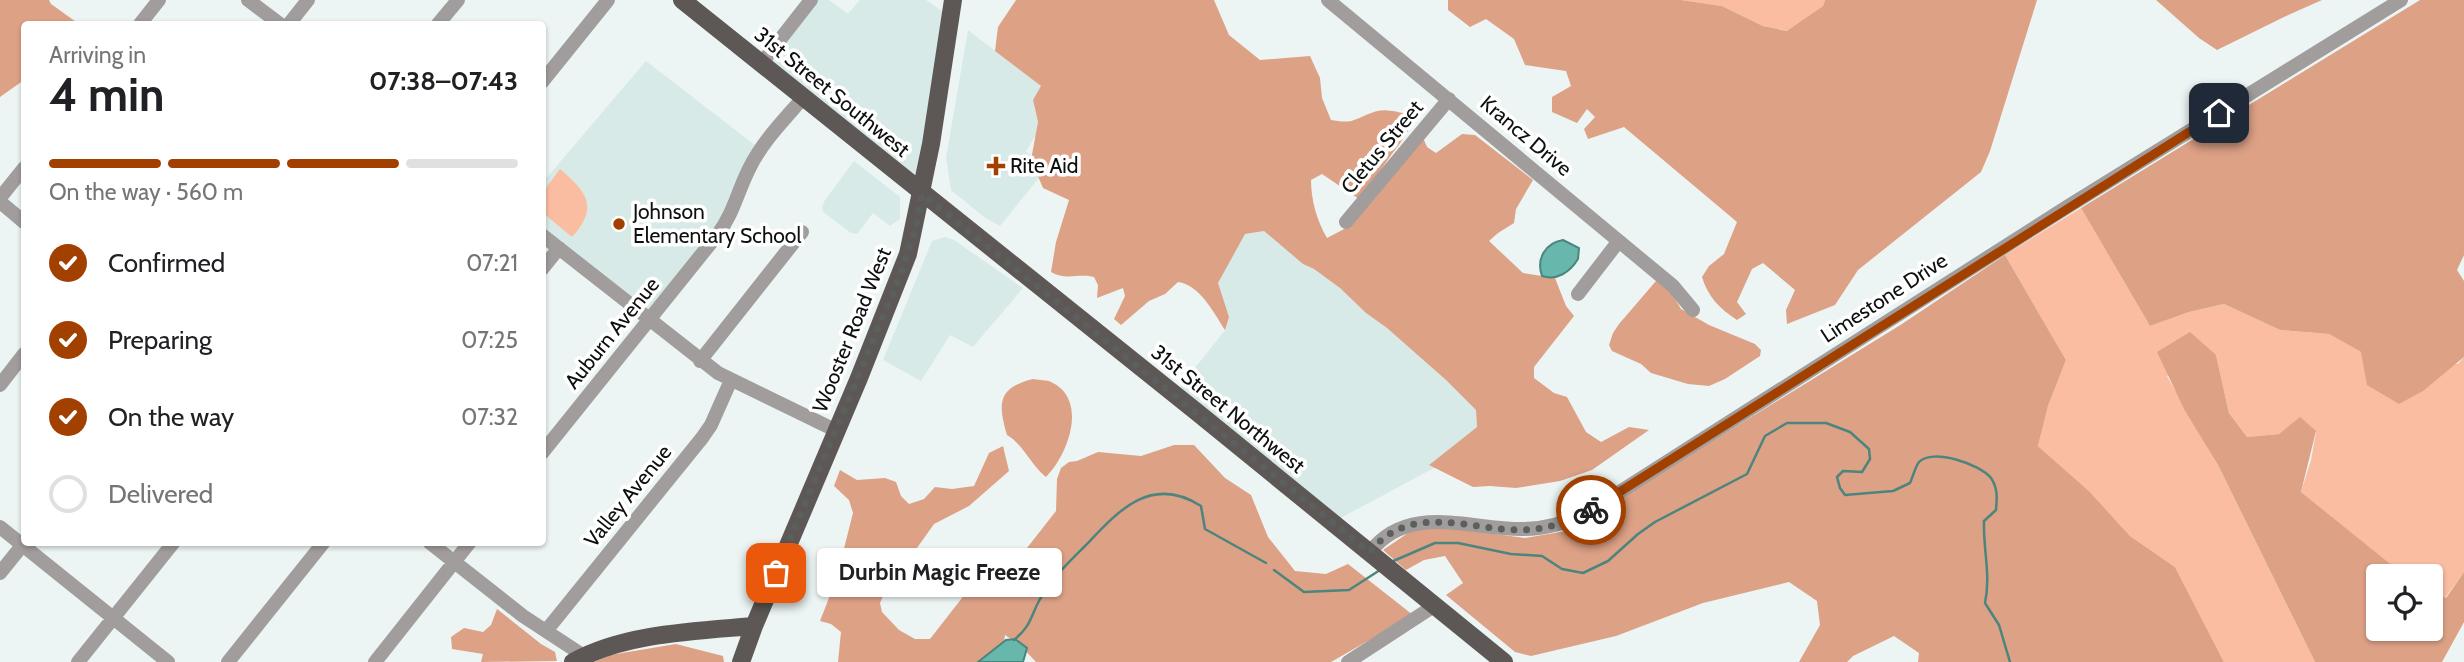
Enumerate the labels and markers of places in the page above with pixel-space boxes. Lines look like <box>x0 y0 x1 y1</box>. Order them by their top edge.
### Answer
pin <box>2189 83 2249 143</box>
place label: Rite Aid <box>1010 153 1078 178</box>
marker: Rite Aid <box>988 158 1004 174</box>
place label: Johnson Elementary School <box>632 199 801 248</box>
marker: Johnson Elementary School <box>611 216 627 232</box>
pin <box>746 543 806 603</box>
callout: Durbin Magic Freeze <box>818 548 1063 598</box>

